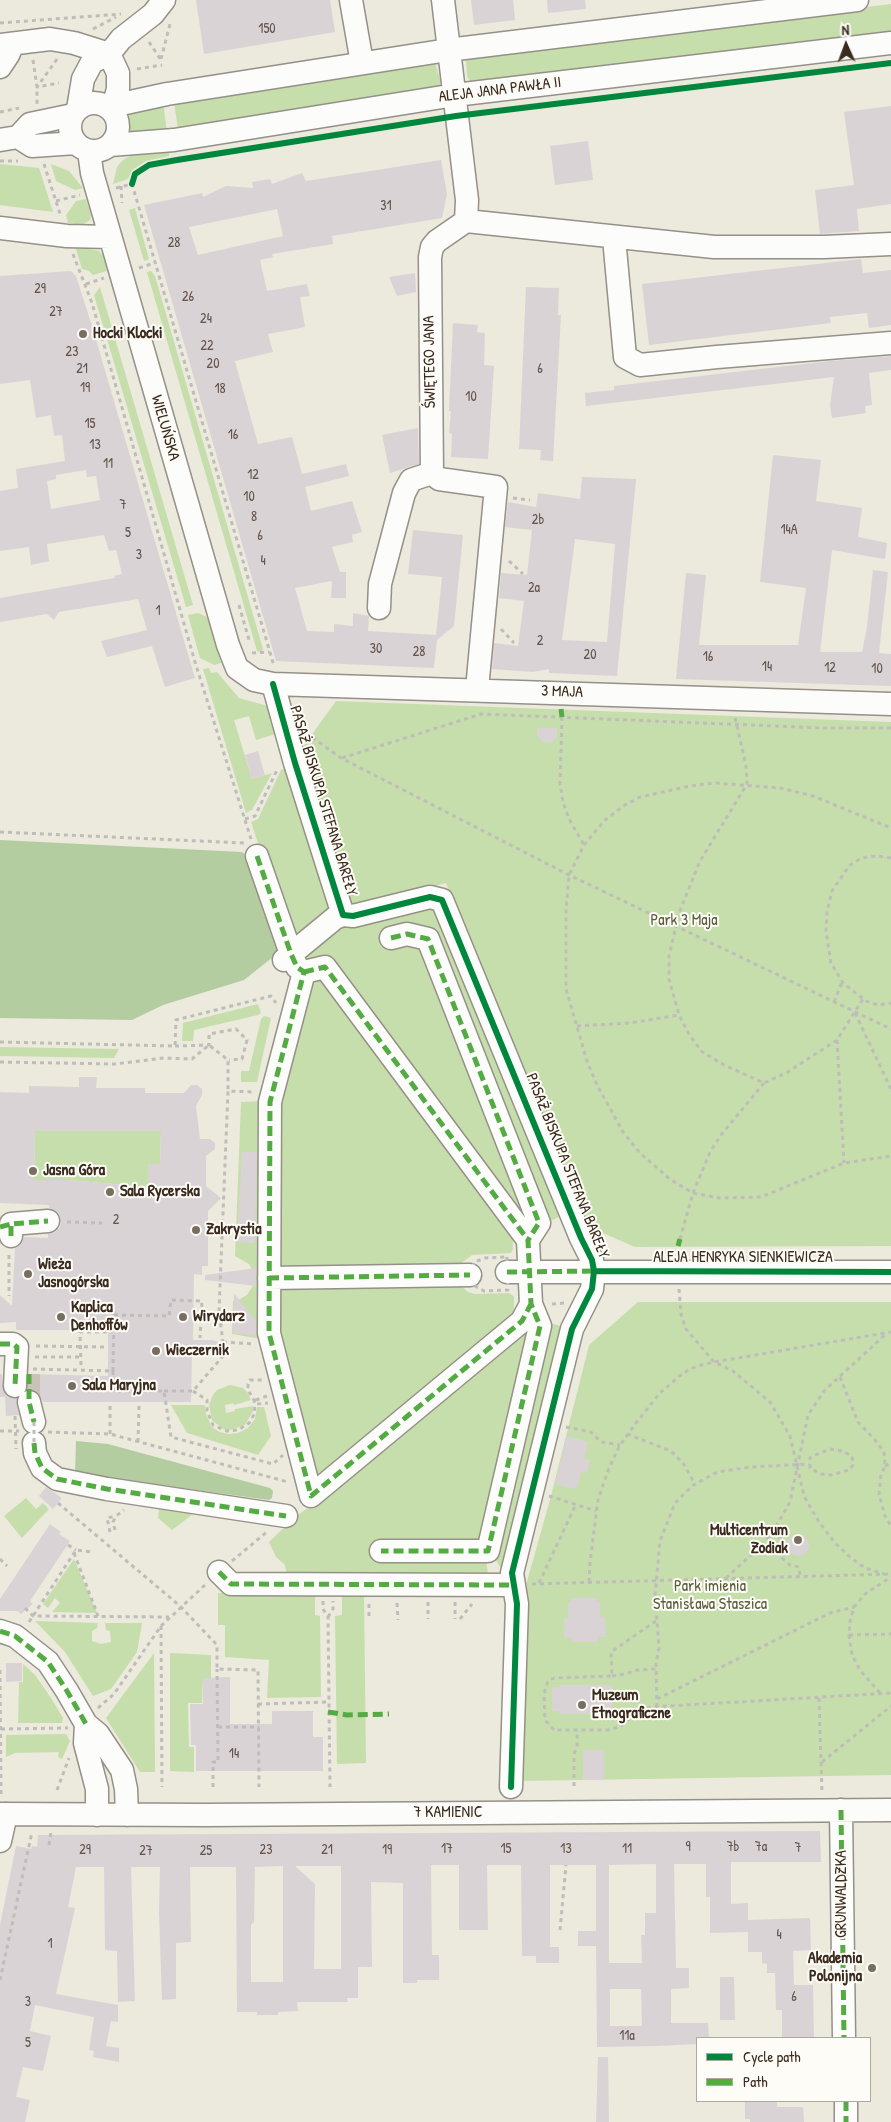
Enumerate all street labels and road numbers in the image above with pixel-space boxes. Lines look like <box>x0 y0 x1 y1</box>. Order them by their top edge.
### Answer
street label: ALEJA JANA PAWŁA II <box>438 73 562 107</box>
street label: ŚWIĘTEGO JANA <box>420 315 440 409</box>
street label: WIELUŃSKA <box>146 393 184 463</box>
street label: 3 MAJA <box>541 682 583 702</box>
street label: PASAŻ BISKUPA STEFANA BAREŁY <box>285 703 361 899</box>
street label: PASAŻ BISKUPA STEFANA BAREŁY <box>521 1070 613 1262</box>
street label: ALEJA HENRYKA SIENKIEWICZA <box>653 1248 833 1268</box>
street label: 7 KAMIENIC <box>413 1803 483 1823</box>
street label: GRUNWALDZKA <box>832 1850 852 1938</box>

